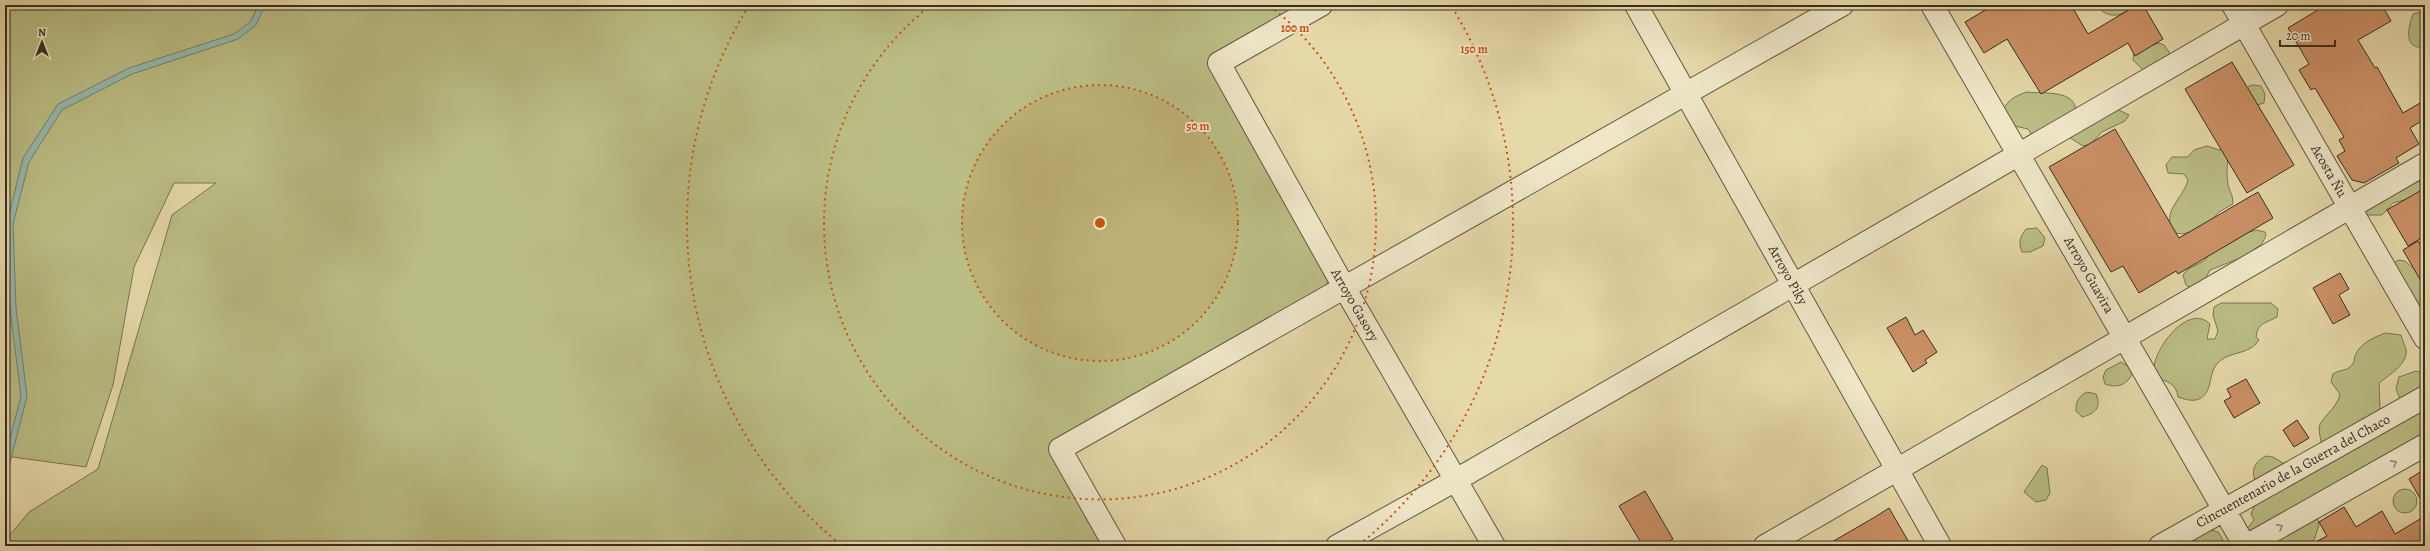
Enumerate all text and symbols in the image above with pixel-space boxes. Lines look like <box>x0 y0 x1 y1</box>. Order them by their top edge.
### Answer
text: 100 m <box>1281 20 1309 36</box>
north arrow <box>22 22 62 62</box>
scale bar <box>2280 22 2335 48</box>
text: N <box>38 25 46 40</box>
text: 20 m <box>2286 28 2310 44</box>
text: 150 m <box>1460 41 1488 57</box>
text: 50 m <box>1186 118 1210 134</box>
street label: Acosta Ñu <box>2306 140 2352 201</box>
centre of rings <box>1093 216 1107 230</box>
street label: Arroyo Guavira <box>2059 232 2119 317</box>
street label: Arroyo Piky <box>1763 241 1813 309</box>
street label: Arroyo Gasory <box>1326 264 1384 346</box>
street label: Cincuentenario de la Guerra del Chaco <box>2193 410 2393 532</box>
one-way arrow <box>2390 461 2397 468</box>
one-way arrow <box>2276 524 2284 531</box>

